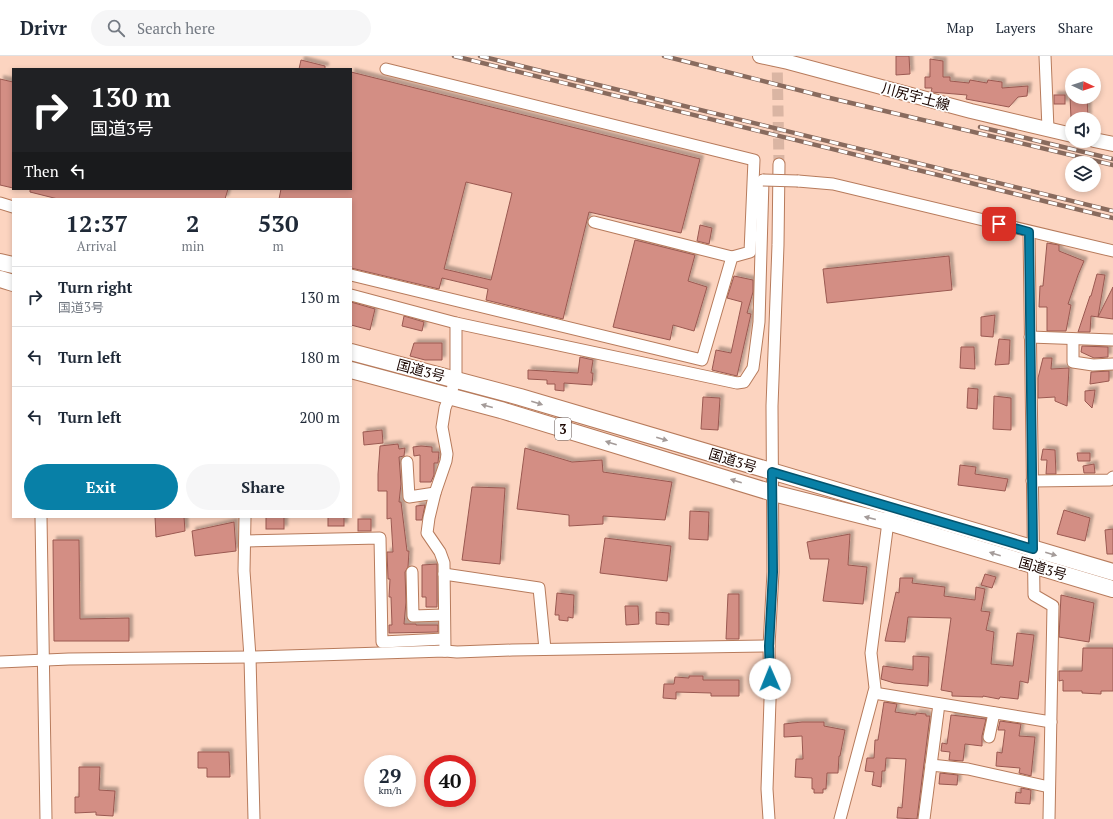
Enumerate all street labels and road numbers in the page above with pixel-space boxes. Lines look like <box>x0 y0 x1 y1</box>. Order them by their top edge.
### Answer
street label: 川尻宇土線 <box>880 78 952 114</box>
street label: 国道3号 <box>395 354 447 386</box>
road number: 3 <box>555 418 571 440</box>
street label: 国道3号 <box>707 444 759 476</box>
street label: 国道3号 <box>1017 552 1069 584</box>

